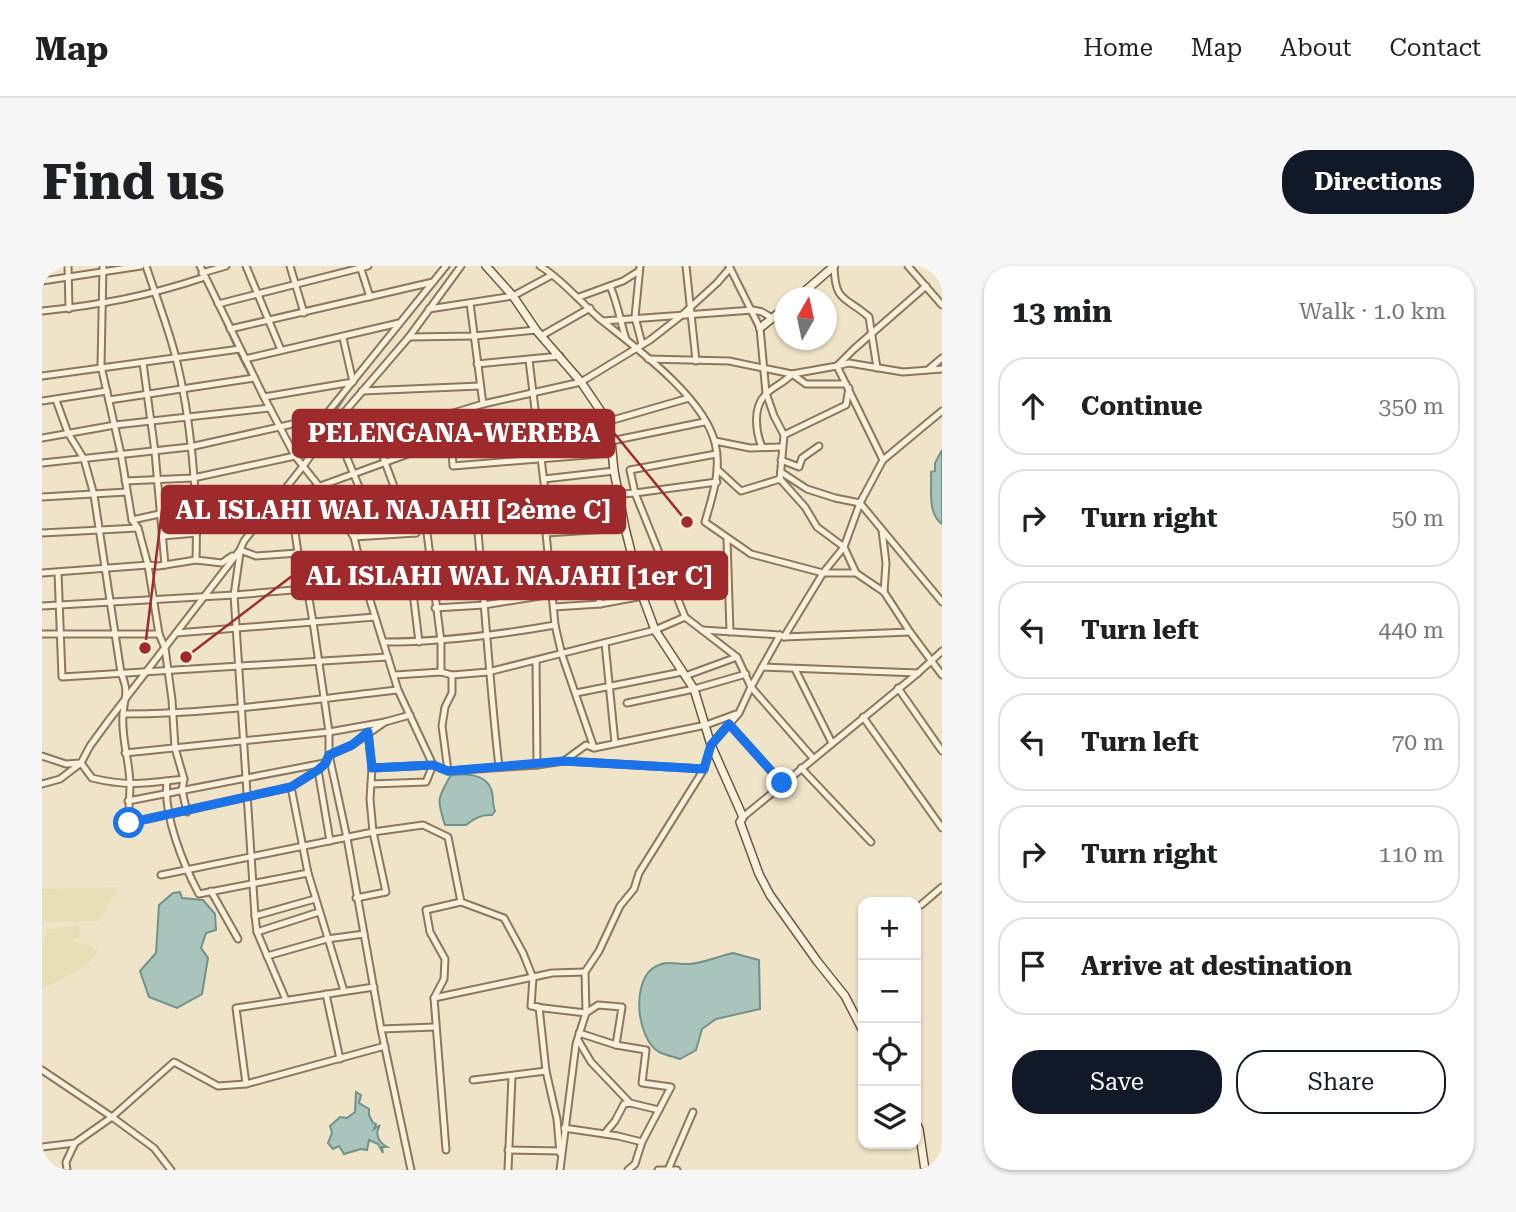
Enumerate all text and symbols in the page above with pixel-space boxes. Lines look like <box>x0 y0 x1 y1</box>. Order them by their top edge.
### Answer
text: Map <box>35 29 109 68</box>
text: Home <box>1083 34 1153 62</box>
text: Map <box>1191 34 1242 62</box>
text: About <box>1280 34 1351 62</box>
text: Contact <box>1389 34 1481 62</box>
button: Directions <box>1282 150 1474 214</box>
text: Find us <box>42 154 225 211</box>
north arrow <box>774 287 837 350</box>
text: 13 min <box>1012 294 1112 329</box>
text: Walk · 1.0 km <box>1299 298 1446 325</box>
icon: ahead <box>1014 387 1052 425</box>
text: Continue <box>1081 391 1203 421</box>
text: 350 m <box>1379 393 1444 420</box>
callout: PELENGANA-WEREBA <box>293 410 614 457</box>
text: PELENGANA-WEREBA <box>308 418 601 448</box>
callout: AL ISLAHI WAL NAJAHI [2ème C] <box>162 486 625 533</box>
text: AL ISLAHI WAL NAJAHI [2ème C] <box>176 495 610 525</box>
icon: right <box>1014 499 1052 537</box>
text: Turn right <box>1081 503 1217 533</box>
text: 50 m <box>1391 505 1444 532</box>
callout: AL ISLAHI WAL NAJAHI [1er C] <box>292 552 727 599</box>
text: AL ISLAHI WAL NAJAHI [1er C] <box>306 561 712 591</box>
icon: left <box>1014 611 1052 649</box>
text: Turn left <box>1081 615 1199 645</box>
text: 440 m <box>1379 617 1444 644</box>
icon: left <box>1014 723 1052 761</box>
text: Turn left <box>1081 727 1199 757</box>
text: 70 m <box>1391 729 1444 756</box>
route end <box>766 767 797 798</box>
route start <box>113 807 144 838</box>
icon: right <box>1014 835 1052 873</box>
text: Turn right <box>1081 839 1217 869</box>
text: 110 m <box>1379 841 1444 868</box>
map controls <box>858 897 921 1149</box>
button: + <box>858 897 921 960</box>
icon: arrive <box>1014 947 1052 985</box>
text: Arrive at destination <box>1081 951 1352 981</box>
button: − <box>858 960 921 1023</box>
button: locate <box>858 1023 921 1086</box>
button: Save <box>1012 1050 1222 1114</box>
button: Share <box>1236 1050 1446 1114</box>
button: layers <box>858 1086 921 1149</box>

